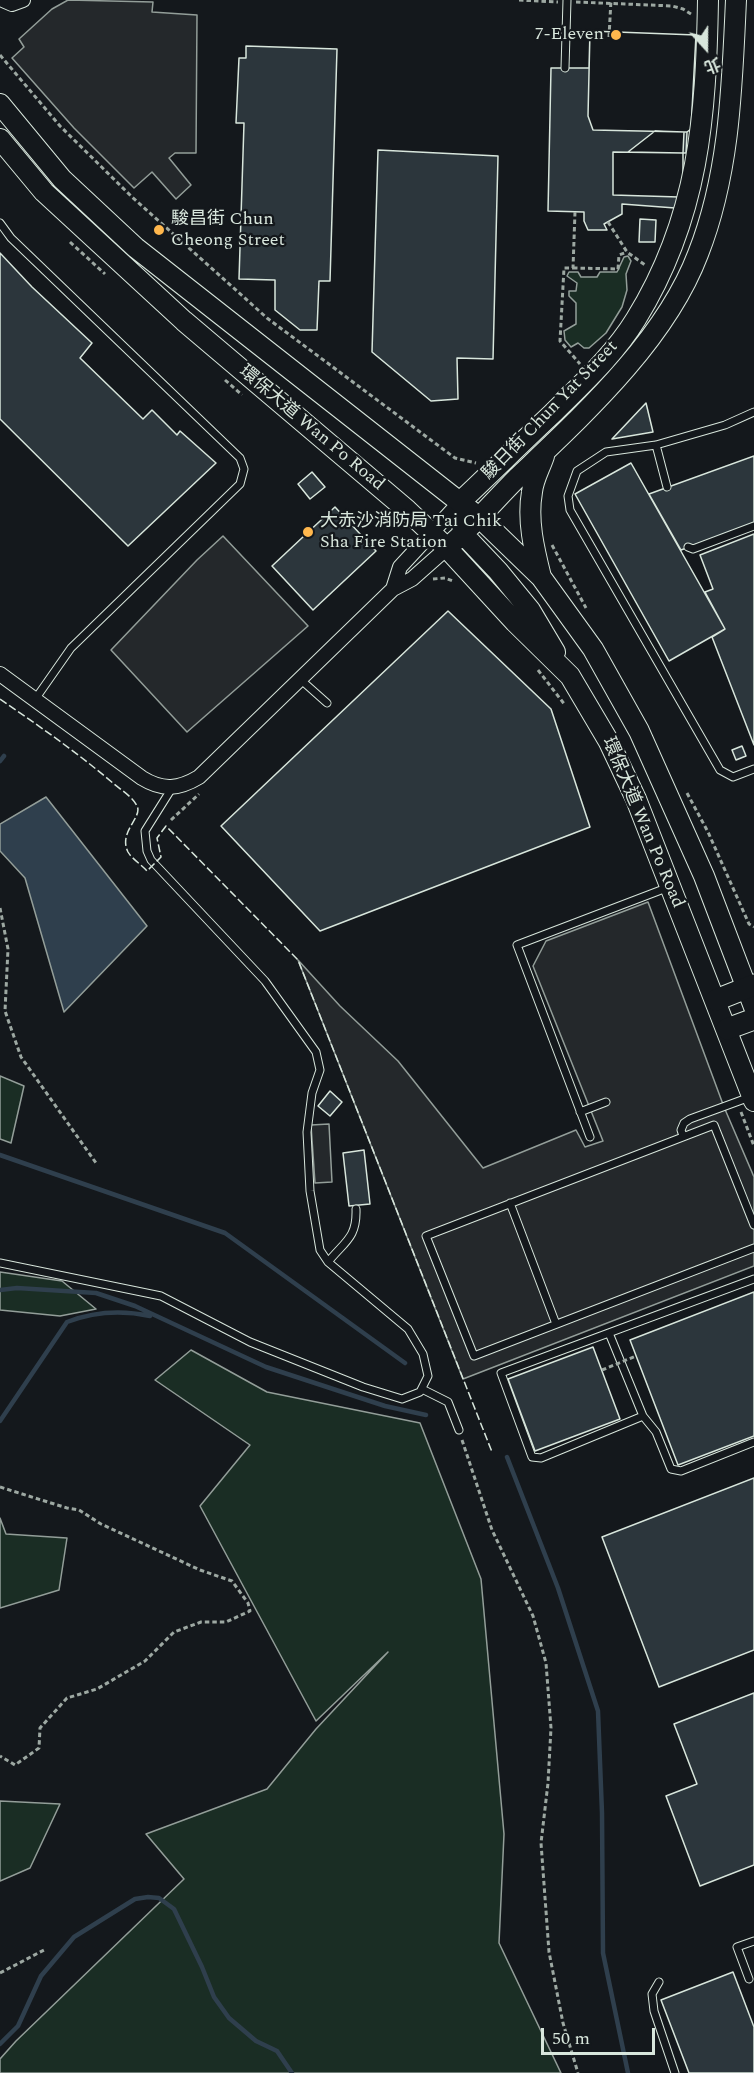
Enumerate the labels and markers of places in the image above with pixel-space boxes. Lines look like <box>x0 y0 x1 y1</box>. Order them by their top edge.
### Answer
place label: 7-Eleven <box>535 24 604 46</box>
marker: 7-Eleven <box>609 28 623 42</box>
place label: 駿昌街 Chun Cheong Street <box>171 209 285 252</box>
marker: 駿昌街 Chun Cheong Street <box>152 223 166 237</box>
place label: 大赤沙消防局 Tai Chik Sha Fire Station <box>320 511 502 554</box>
marker: 大赤沙消防局 Tai Chik Sha Fire Station <box>301 525 315 539</box>

